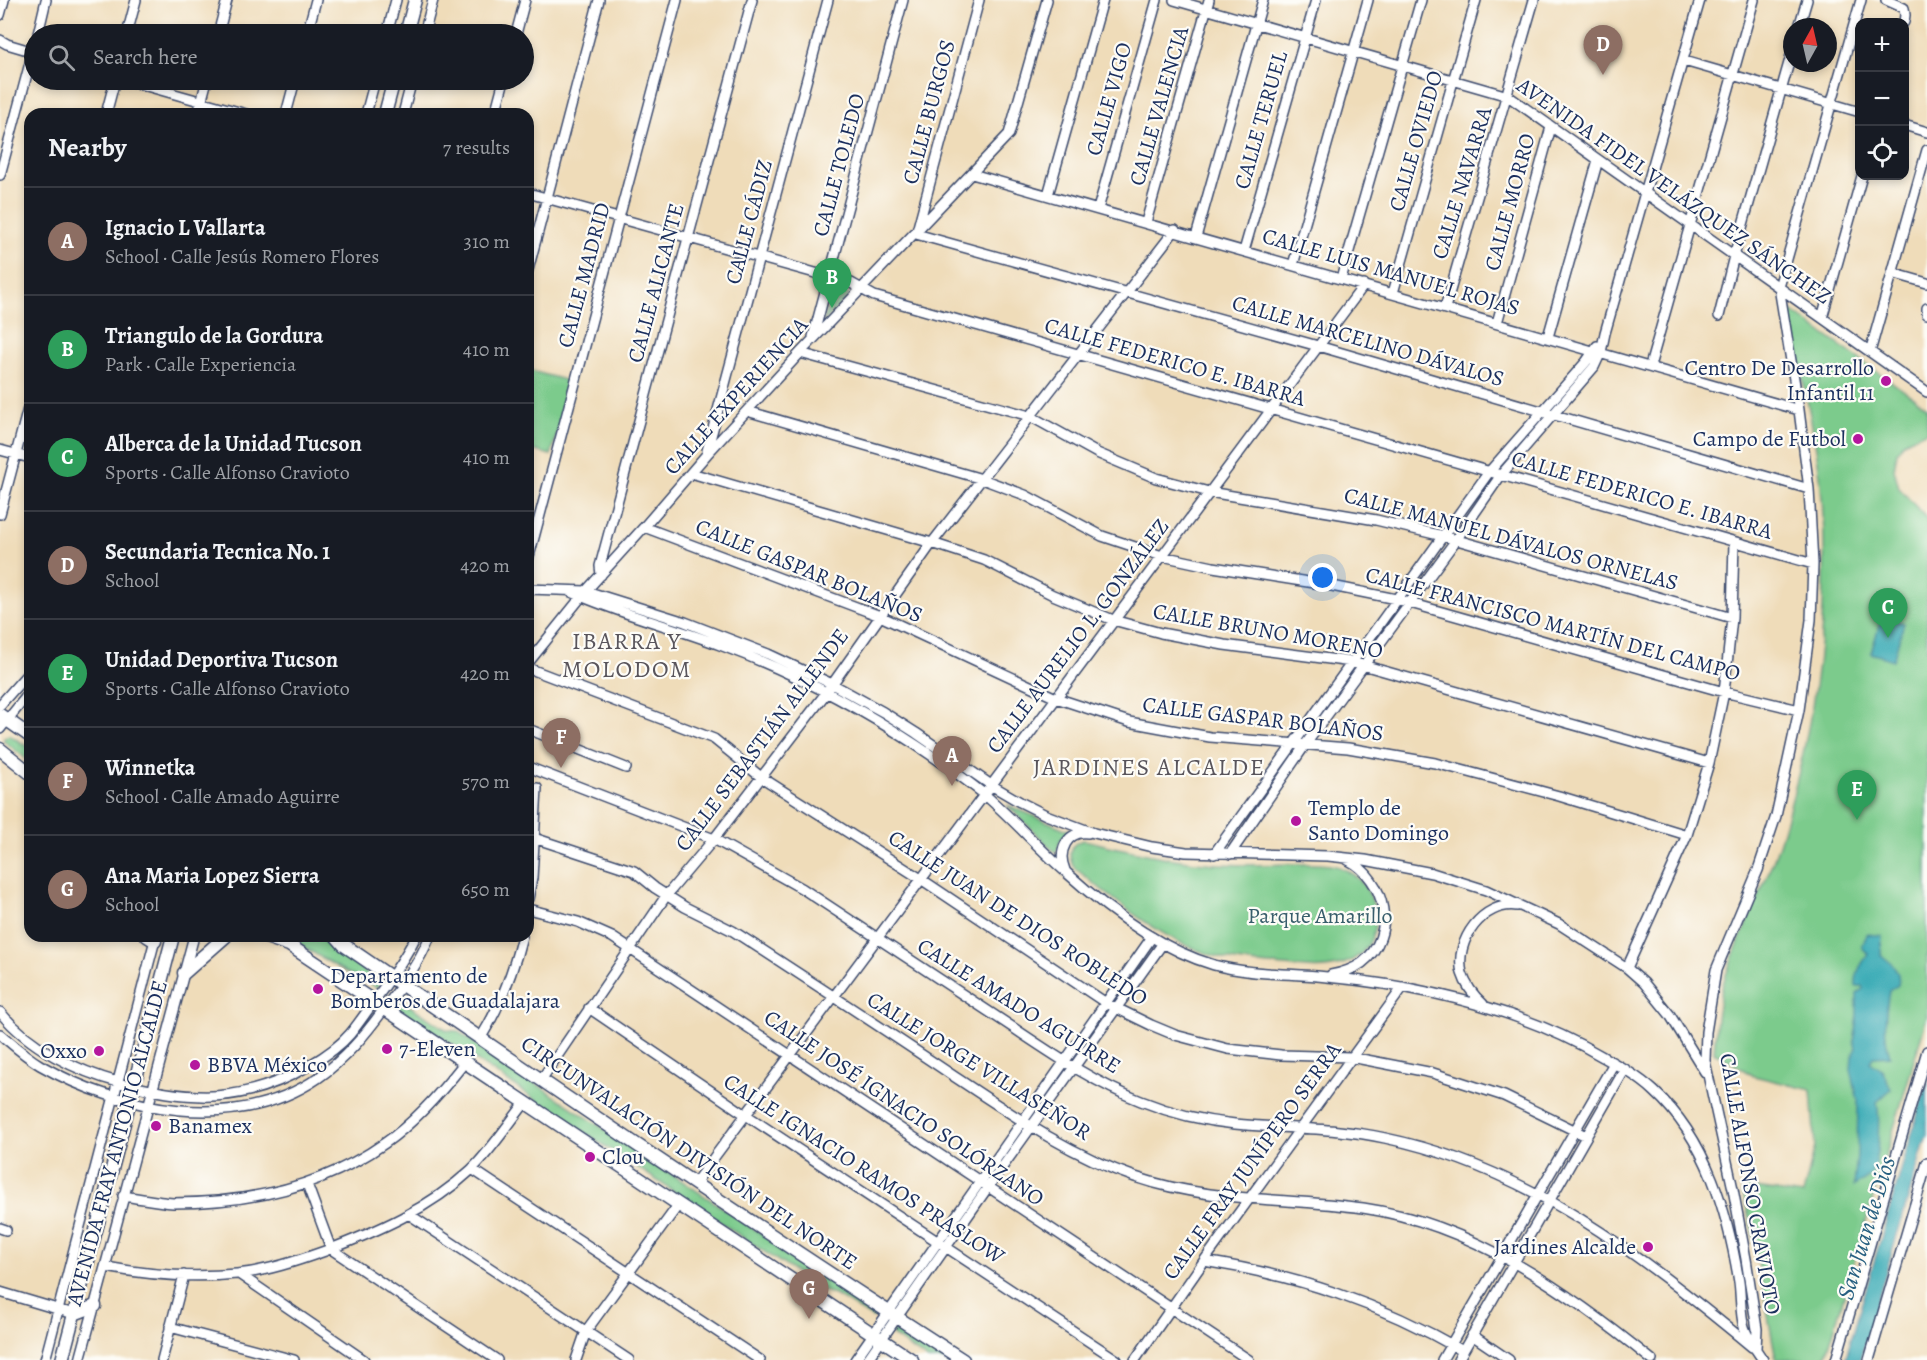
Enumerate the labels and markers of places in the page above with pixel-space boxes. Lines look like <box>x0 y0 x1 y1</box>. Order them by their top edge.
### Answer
pin: D <box>1584 26 1622 75</box>
pin: B <box>812 258 852 308</box>
place label: Centro De Desarrollo Infantil 11 <box>1685 353 1874 408</box>
marker: Centro De Desarrollo Infantil 11 <box>1879 374 1893 388</box>
place label: Campo de Futbol <box>1693 424 1846 454</box>
marker: Campo de Futbol <box>1851 432 1865 446</box>
pin: C <box>1868 588 1908 638</box>
pin: F <box>542 718 580 768</box>
pin: A <box>932 736 972 786</box>
pin: E <box>1838 770 1876 820</box>
place label: Templo de Santo Domingo <box>1308 793 1449 848</box>
marker: Templo de Santo Domingo <box>1289 814 1303 828</box>
place label: Departamento de Bomberos de Guadalajara <box>330 961 561 1016</box>
marker: Departamento de Bomberos de Guadalajara <box>311 982 325 996</box>
place label: 7-Eleven <box>399 1034 476 1064</box>
place label: Oxxo <box>40 1036 87 1066</box>
marker: 7-Eleven <box>380 1042 394 1056</box>
marker: Oxxo <box>92 1044 106 1058</box>
place label: BBVA México <box>207 1050 327 1080</box>
marker: BBVA México <box>188 1058 202 1072</box>
place label: Banamex <box>168 1111 252 1141</box>
marker: Banamex <box>149 1119 163 1133</box>
place label: Clou <box>602 1142 644 1172</box>
marker: Clou <box>583 1150 597 1164</box>
place label: Jardines Alcalde <box>1494 1232 1636 1262</box>
marker: Jardines Alcalde <box>1641 1240 1655 1254</box>
pin: G <box>790 1270 828 1319</box>

